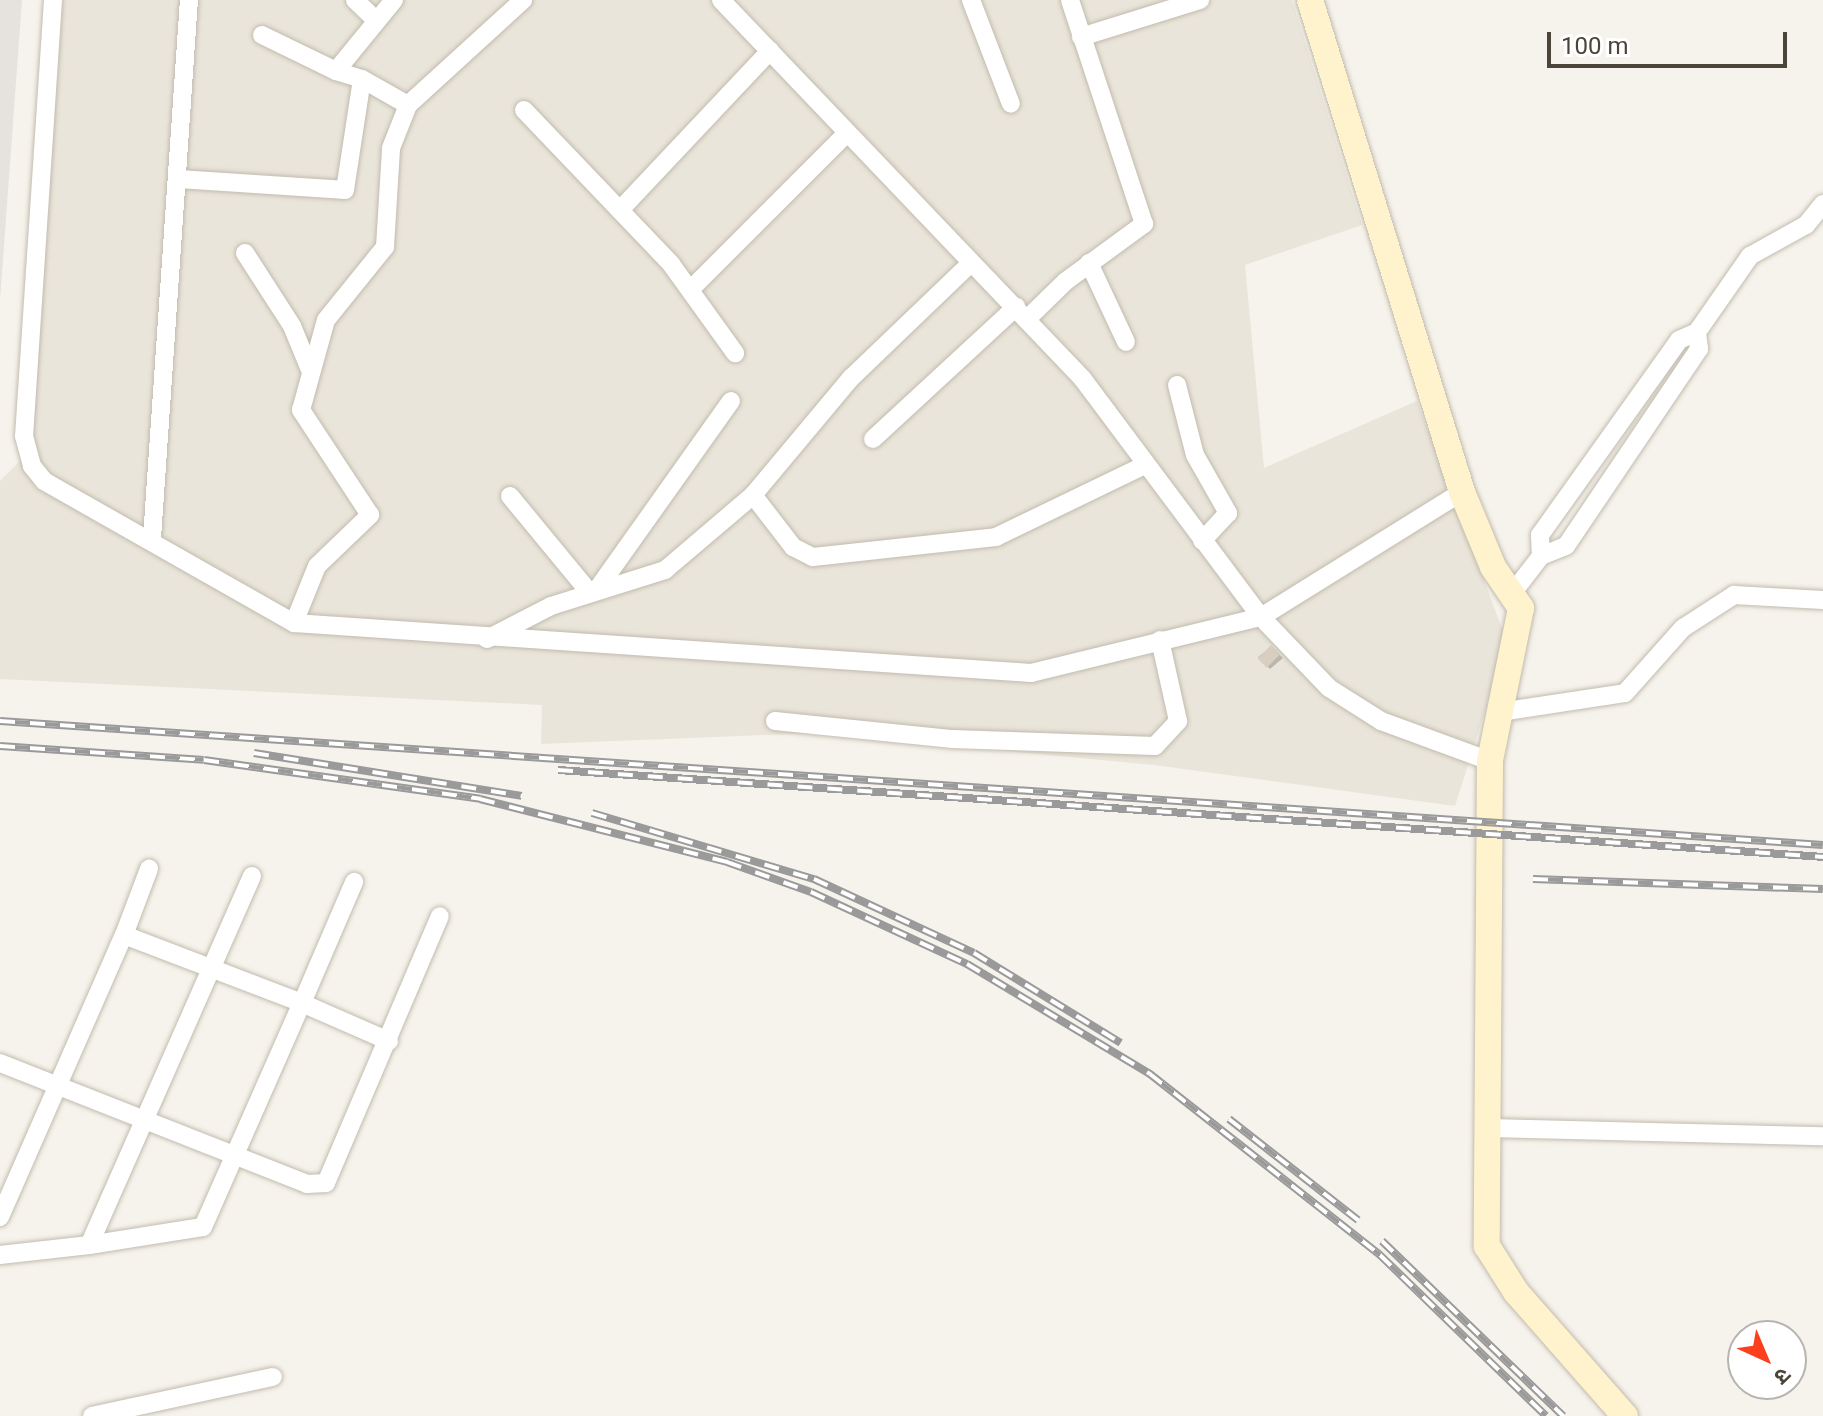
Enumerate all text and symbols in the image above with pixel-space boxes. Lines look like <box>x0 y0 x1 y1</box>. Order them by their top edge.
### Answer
scale bar <box>1551 16 1791 66</box>
text: 100 m <box>1561 32 1628 60</box>
north arrow <box>1727 1320 1807 1400</box>
text: उ <box>1769 1363 1796 1390</box>

